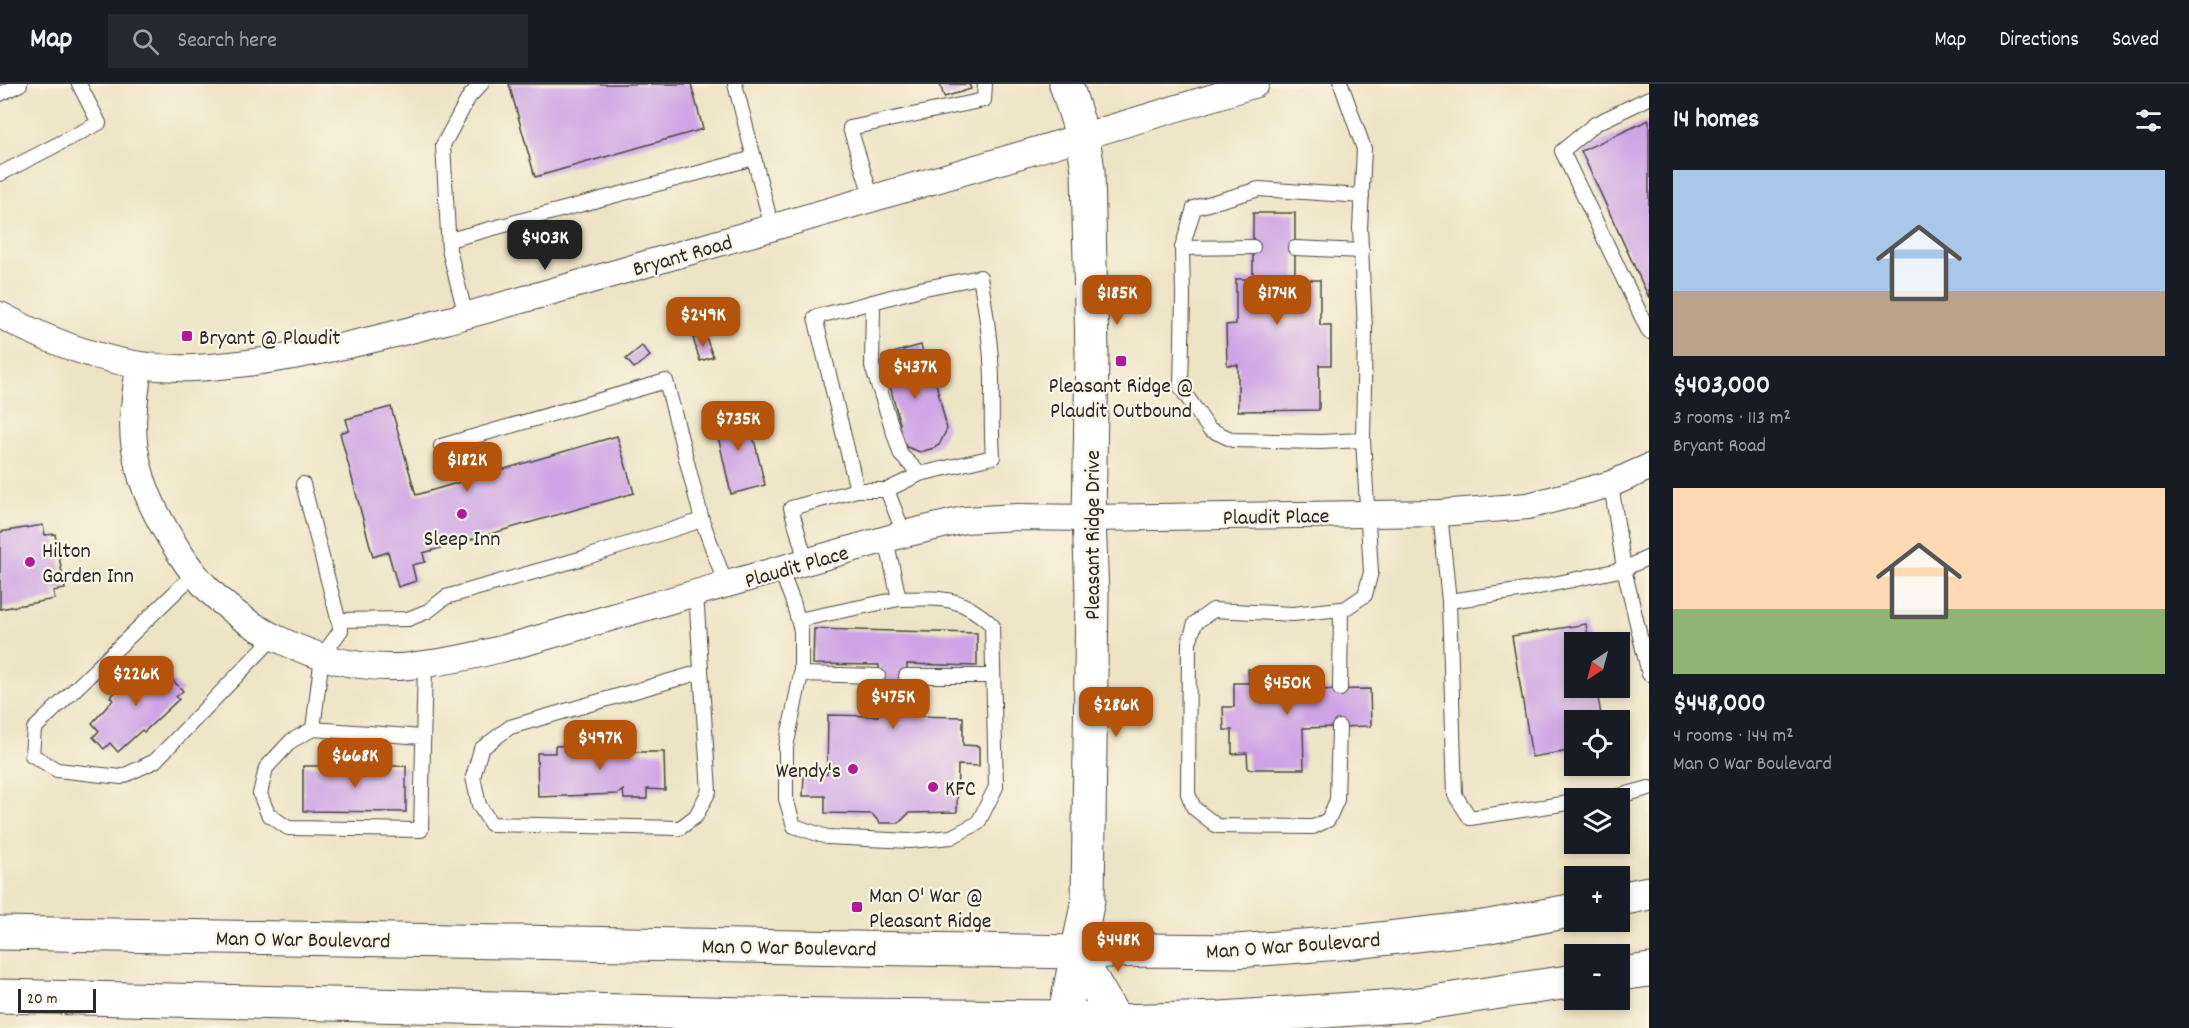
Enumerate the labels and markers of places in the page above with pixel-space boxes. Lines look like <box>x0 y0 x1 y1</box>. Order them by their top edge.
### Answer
pin: $403K <box>503 220 587 271</box>
pin: $185K <box>1075 275 1159 326</box>
pin: $174K <box>1235 275 1319 326</box>
pin: $249K <box>661 297 745 348</box>
place label: Bryant @ Plaudit <box>199 324 340 355</box>
marker: Bryant @ Plaudit <box>180 329 194 343</box>
pin: $437K <box>873 349 957 400</box>
marker: Pleasant Ridge @ Plaudit Outbound <box>1114 354 1128 368</box>
place label: Pleasant Ridge @ Plaudit Outbound <box>1048 372 1194 428</box>
pin: $735K <box>696 401 780 452</box>
pin: $182K <box>425 442 509 493</box>
marker: Sleep Inn <box>455 507 469 521</box>
place label: Sleep Inn <box>424 525 500 556</box>
place label: Hilton Garden Inn <box>42 537 134 593</box>
marker: Hilton Garden Inn <box>23 555 37 569</box>
pin: $226K <box>94 656 178 707</box>
pin: $450K <box>1245 665 1329 716</box>
pin: $475K <box>851 679 935 730</box>
pin: $286K <box>1074 687 1158 738</box>
pin: $497K <box>558 720 642 771</box>
pin: $668K <box>313 738 397 789</box>
place label: Wendy's <box>776 757 841 788</box>
marker: Wendy's <box>846 762 860 776</box>
place label: KFC <box>945 775 976 806</box>
marker: KFC <box>926 780 940 794</box>
place label: Man O' War @ Pleasant Ridge <box>869 882 992 938</box>
marker: Man O' War @ Pleasant Ridge <box>850 900 864 914</box>
pin: $448K <box>1076 922 1160 973</box>

